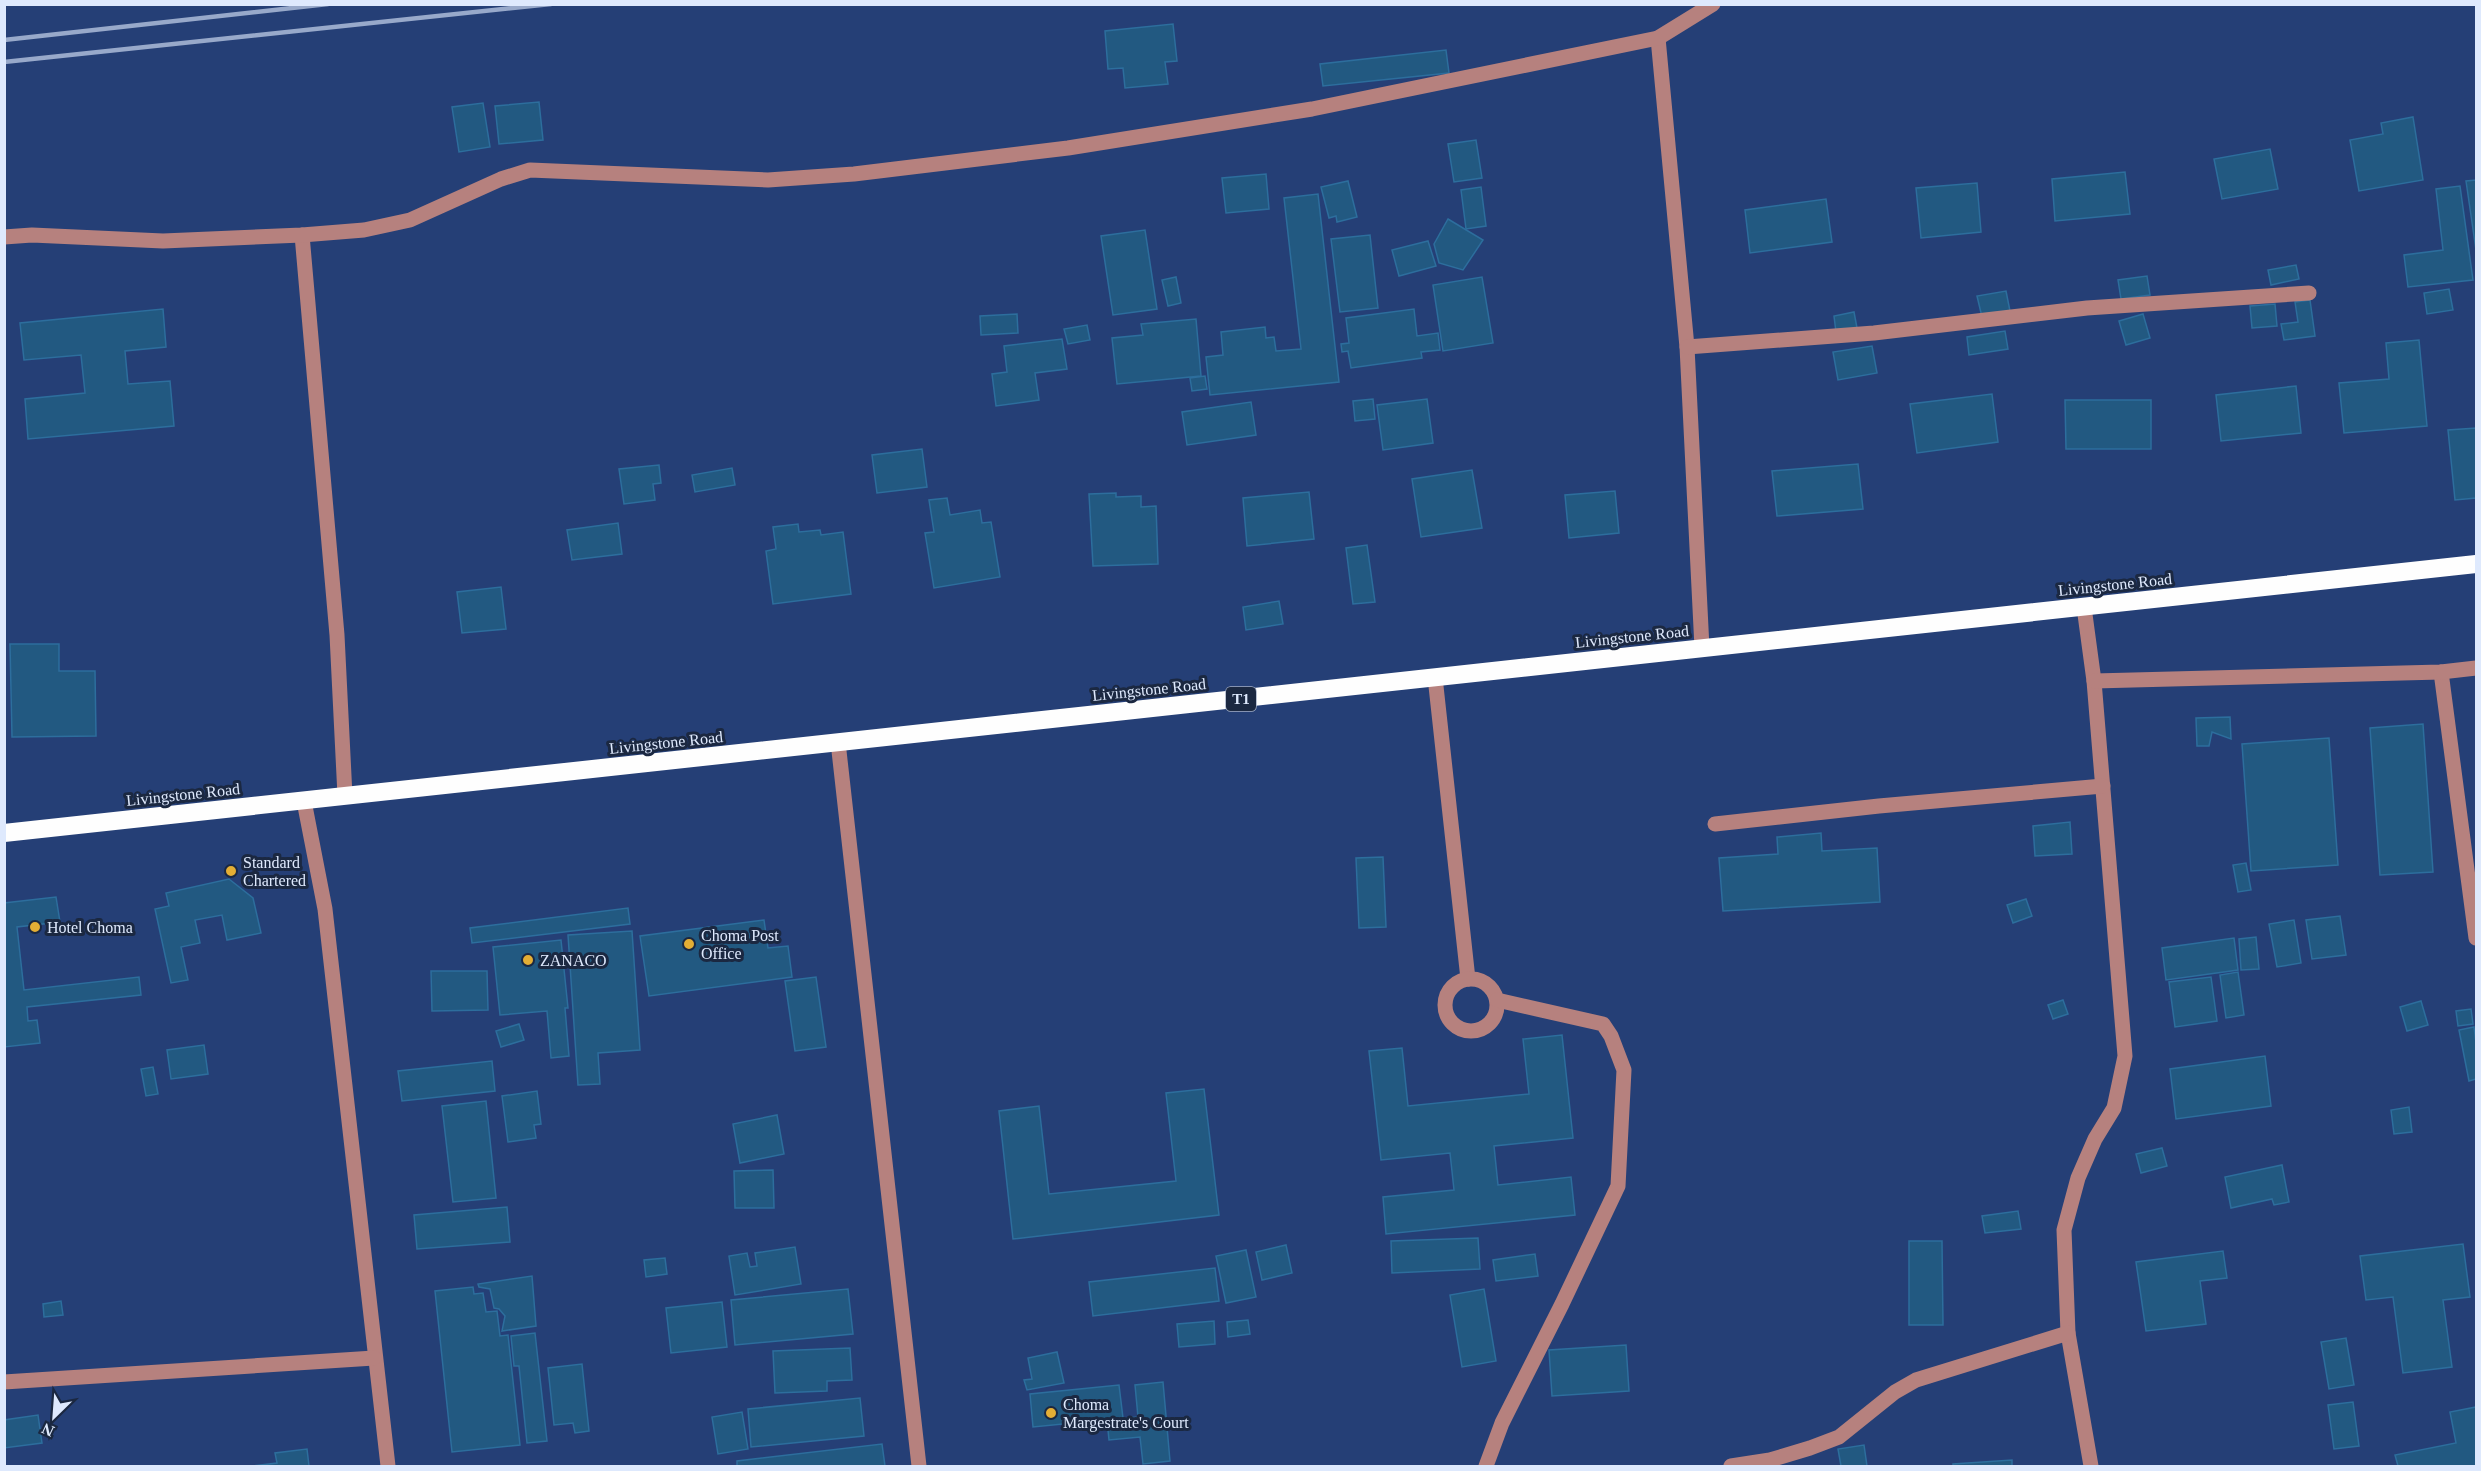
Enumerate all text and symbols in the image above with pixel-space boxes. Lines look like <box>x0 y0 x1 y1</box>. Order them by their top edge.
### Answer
street label: Livingstone Road <box>2057 570 2173 600</box>
street label: Livingstone Road <box>1574 622 1690 652</box>
street label: Livingstone Road <box>1091 675 1207 705</box>
road number: T1 <box>1226 687 1256 711</box>
street label: Livingstone Road <box>608 728 724 758</box>
street label: Livingstone Road <box>125 780 241 810</box>
place label: Standard Chartered <box>243 854 306 889</box>
marker: Standard Chartered <box>224 864 238 878</box>
place label: Hotel Choma <box>47 919 133 936</box>
marker: Hotel Choma <box>28 920 42 934</box>
place label: Choma Post Office <box>701 927 779 962</box>
marker: Choma Post Office <box>682 937 696 951</box>
place label: ZANACO <box>540 952 607 969</box>
marker: ZANACO <box>521 953 535 967</box>
north arrow <box>24 1387 84 1447</box>
place label: Choma Margestrate's Court <box>1063 1396 1189 1432</box>
marker: Choma Margestrate's Court <box>1044 1406 1058 1420</box>
text: N <box>39 1420 57 1440</box>

